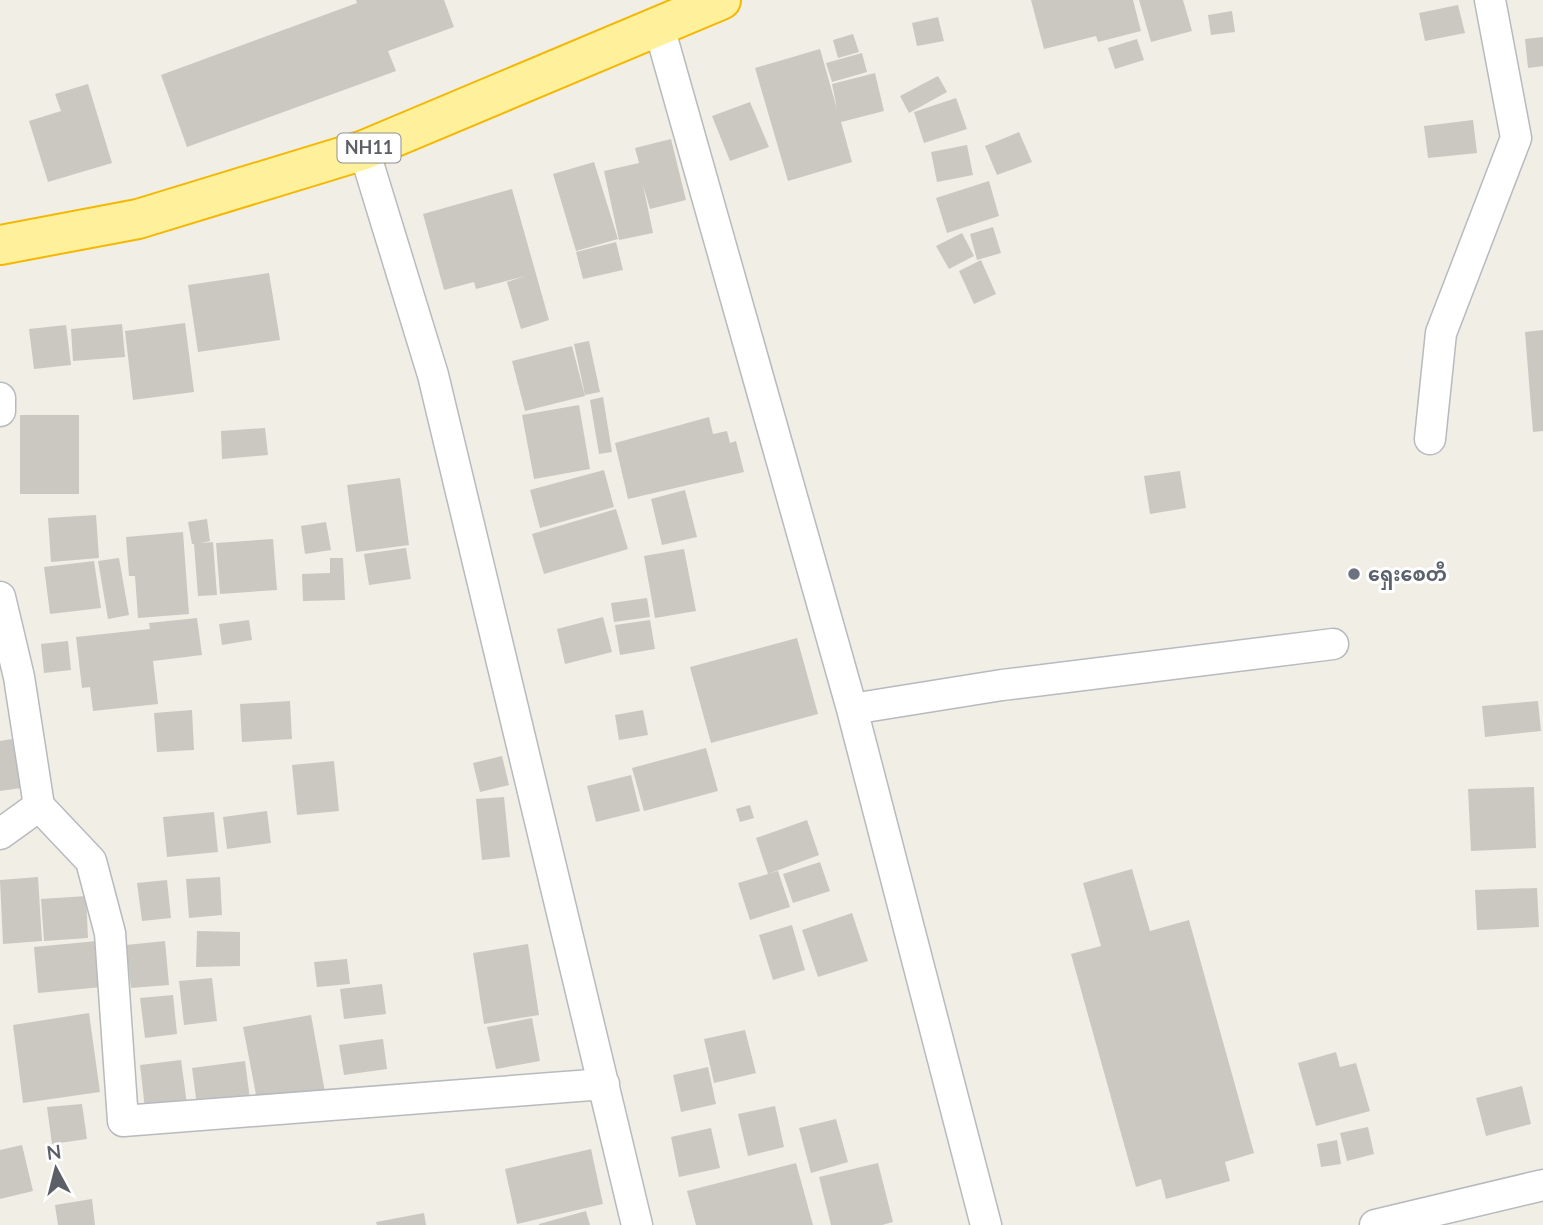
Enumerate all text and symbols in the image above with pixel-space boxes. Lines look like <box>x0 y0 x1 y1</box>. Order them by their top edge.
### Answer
road number: NH11 <box>338 134 400 162</box>
place label: ရှေးစေတီ <box>1368 561 1447 590</box>
marker: ရှေးစေတီ <box>1346 566 1362 582</box>
north arrow <box>21 1134 91 1204</box>
text: N <box>45 1139 63 1164</box>

